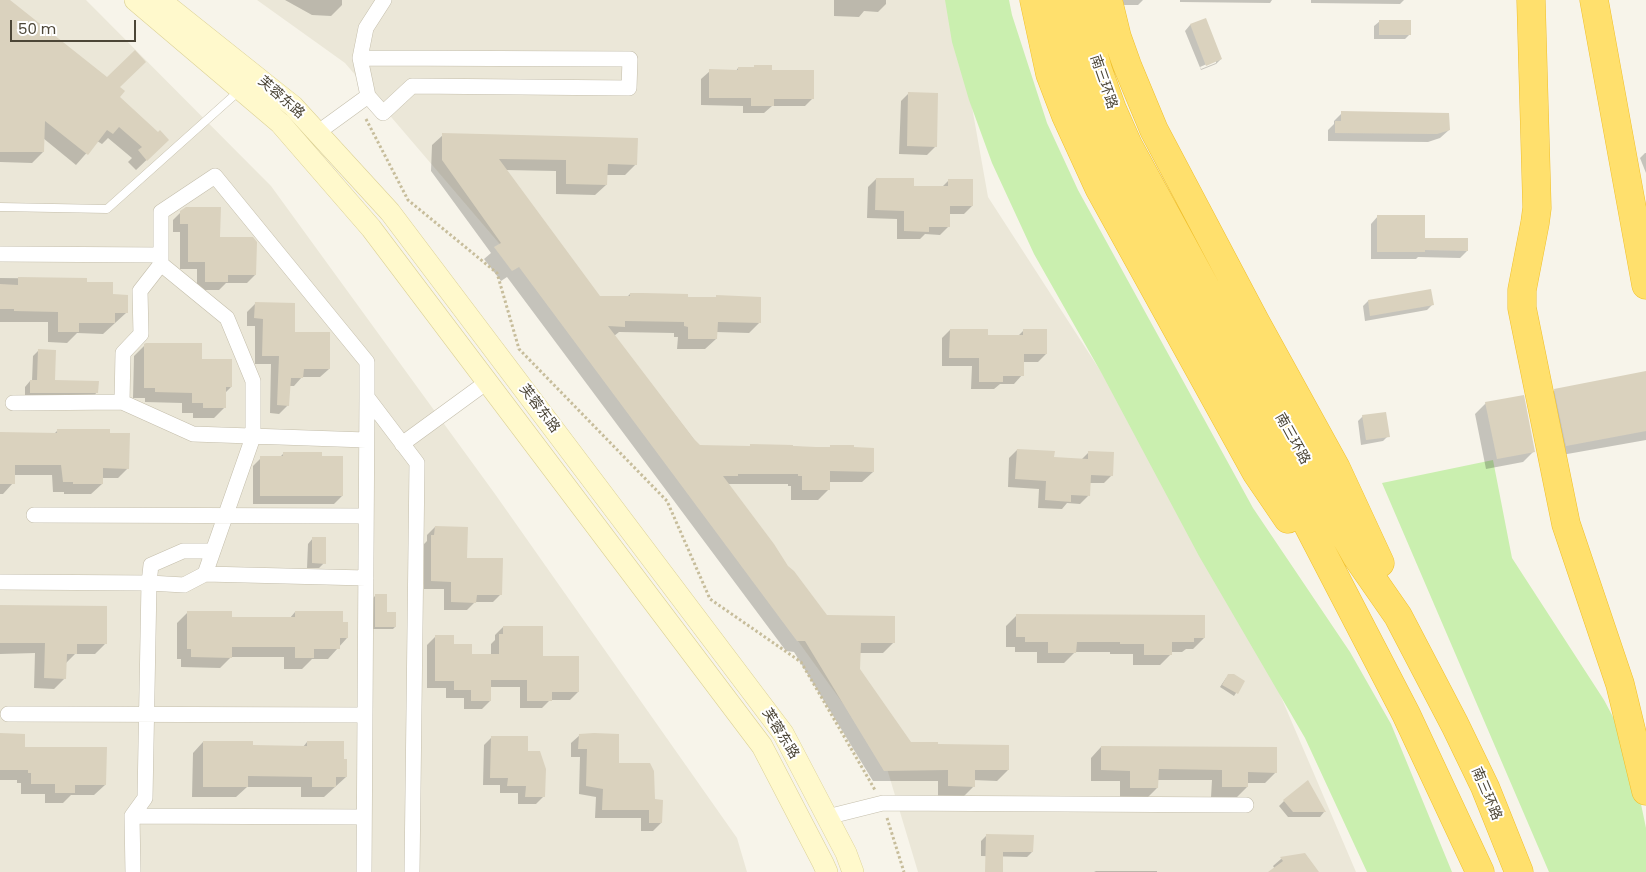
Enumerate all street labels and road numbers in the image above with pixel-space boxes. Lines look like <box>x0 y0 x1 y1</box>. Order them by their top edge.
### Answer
street label: 南三环路 <box>1086 53 1120 111</box>
street label: 芙蓉东路 <box>254 73 308 123</box>
street label: 芙蓉东路 <box>515 382 563 436</box>
street label: 南三环路 <box>1271 410 1313 468</box>
street label: 芙蓉东路 <box>758 706 802 762</box>
street label: 南三环路 <box>1467 765 1505 823</box>

